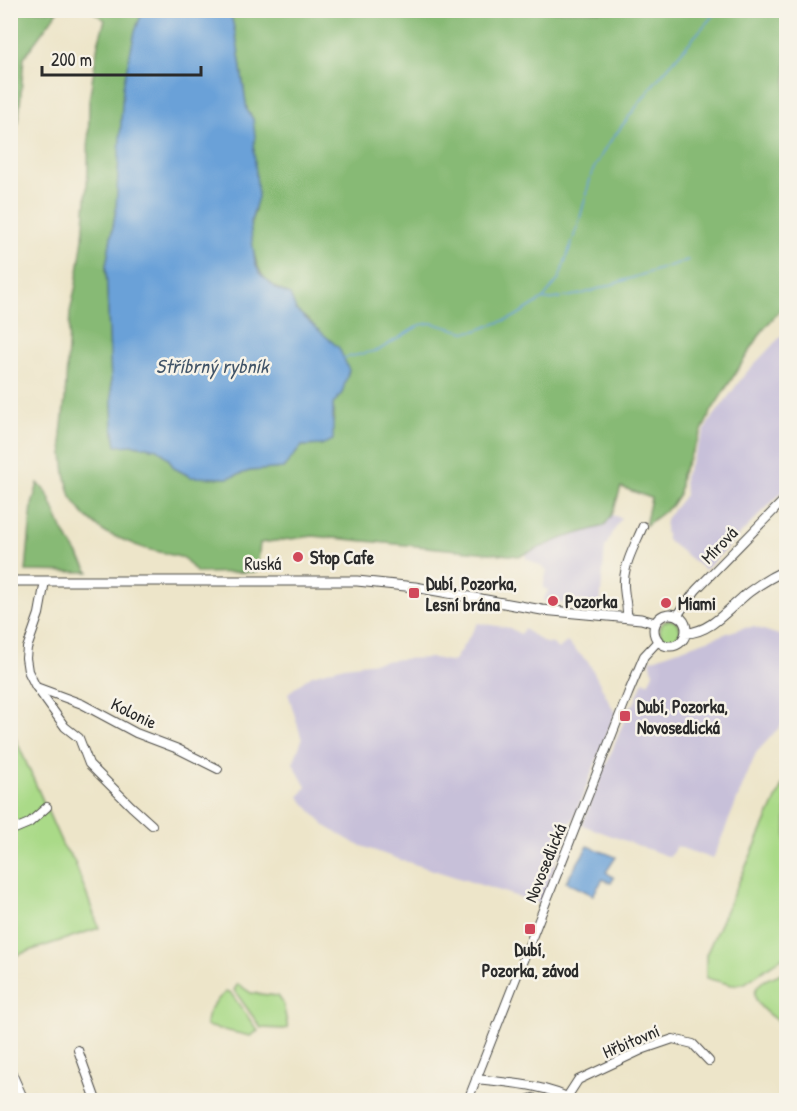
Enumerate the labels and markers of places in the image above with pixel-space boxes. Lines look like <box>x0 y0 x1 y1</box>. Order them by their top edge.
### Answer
place label: Stop Cafe <box>310 545 375 571</box>
marker: Stop Cafe <box>291 550 305 564</box>
place label: Dubí, Pozorka, Lesní brána <box>426 571 517 617</box>
marker: Dubí, Pozorka, Lesní brána <box>407 586 421 600</box>
place label: Pozorka <box>565 589 618 614</box>
place label: Miami <box>678 591 716 616</box>
marker: Pozorka <box>546 594 560 608</box>
marker: Miami <box>659 596 673 610</box>
place label: Dubí, Pozorka, Novosedlická <box>637 694 728 740</box>
marker: Dubí, Pozorka, Novosedlická <box>618 709 632 723</box>
marker: Dubí, Pozorka, závod <box>523 922 537 936</box>
place label: Dubí, Pozorka, závod <box>482 937 578 983</box>

